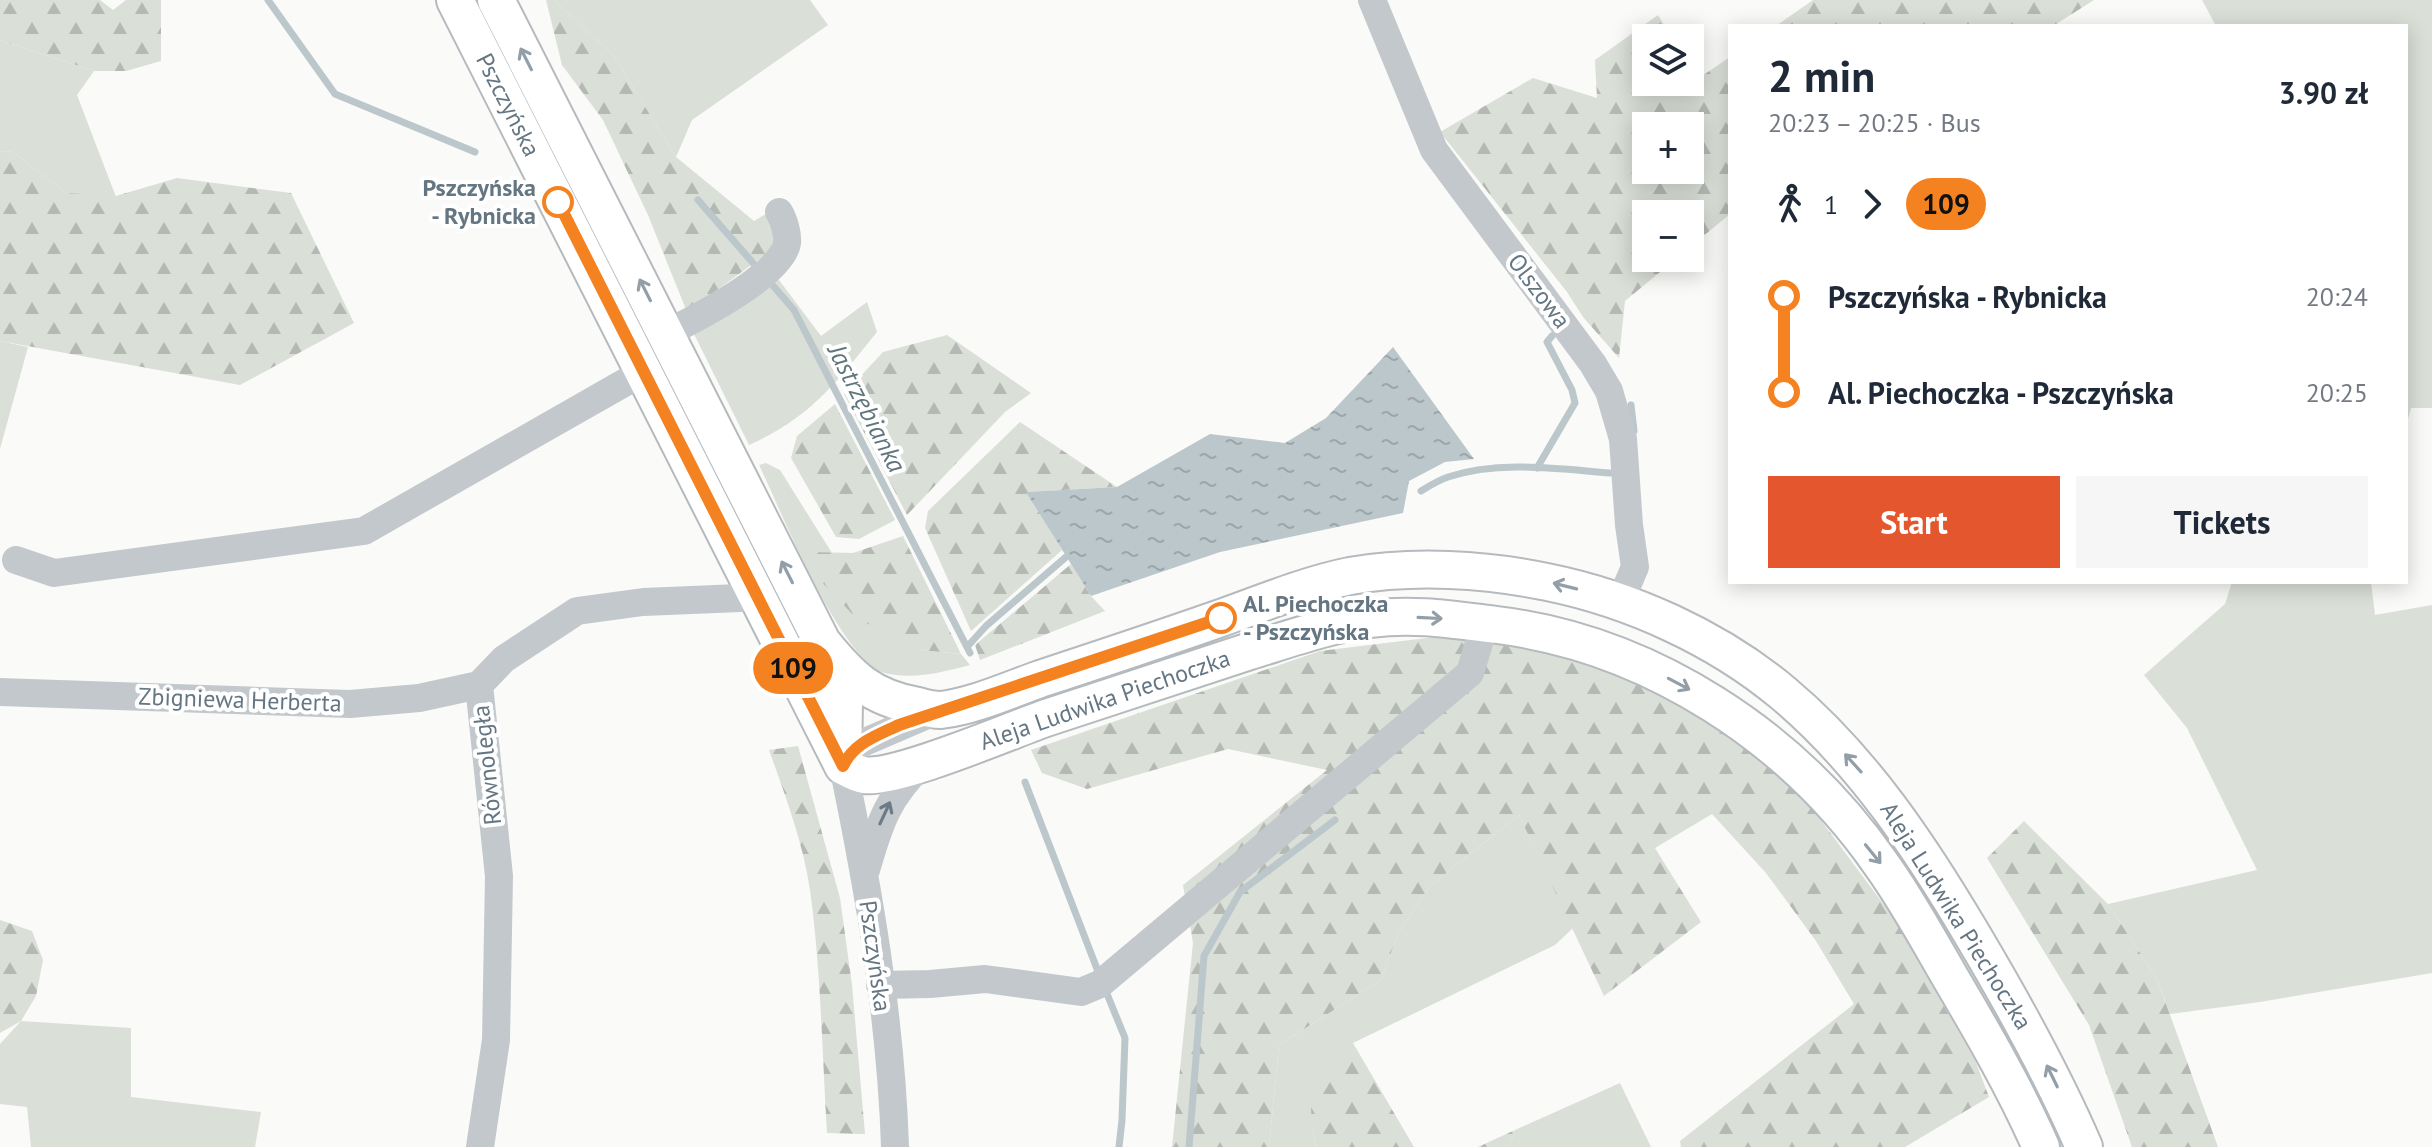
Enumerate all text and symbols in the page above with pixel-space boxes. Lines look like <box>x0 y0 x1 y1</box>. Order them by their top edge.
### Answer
map controls <box>1632 24 1704 272</box>
button: layers <box>1632 24 1704 96</box>
one-way arrow <box>517 47 533 71</box>
text: 2 min <box>1768 47 1875 104</box>
street label: Pszczyńska <box>469 48 548 162</box>
text: 3.90 zł <box>2279 73 2368 112</box>
text: 20:23 – 20:25 · Bus <box>1768 106 1981 139</box>
button: + <box>1632 112 1704 184</box>
place label: Pszczyńska - Rybnicka <box>422 172 536 231</box>
icon: walk <box>1768 182 1812 226</box>
icon: forward <box>1850 182 1894 226</box>
text: 109 <box>1922 185 1970 222</box>
marker: Pszczyńska - Rybnicka <box>543 187 573 217</box>
text: 1 <box>1824 188 1838 221</box>
button: − <box>1632 200 1704 272</box>
street label: Olszowa <box>1501 247 1578 334</box>
text: Pszczyńska - Rybnicka <box>1828 277 2107 316</box>
one-way arrow <box>637 278 652 302</box>
text: 20:24 <box>2306 280 2368 313</box>
water label: Jastrzębianka <box>820 336 914 478</box>
text: Al. Piechoczka - Pszczyńska <box>1828 373 2174 412</box>
text: 20:25 <box>2306 376 2368 409</box>
button: Start <box>1768 476 2060 568</box>
button: Tickets <box>2076 476 2368 568</box>
one-way arrow <box>778 561 794 585</box>
one-way arrow <box>1552 578 1578 593</box>
place label: Al. Piechoczka - Pszczyńska <box>1243 588 1388 647</box>
marker: Al. Piechoczka - Pszczyńska <box>1206 603 1236 633</box>
one-way arrow <box>1416 611 1443 626</box>
line badge: 109 <box>747 642 839 694</box>
street label: Aleja Ludwika Piechoczka <box>976 642 1234 757</box>
text: 109 <box>769 649 817 686</box>
one-way arrow <box>1666 677 1690 693</box>
street label: Zbigniewa Herberta <box>138 680 342 719</box>
street label: Równoległa <box>465 704 508 826</box>
one-way arrow <box>1844 753 1862 773</box>
street label: Aleja Ludwika Piechoczka <box>1874 796 2039 1035</box>
one-way arrow <box>878 802 893 826</box>
one-way arrow <box>1864 843 1882 864</box>
street label: Pszczyńska <box>852 898 899 1013</box>
one-way arrow <box>2044 1064 2059 1088</box>

